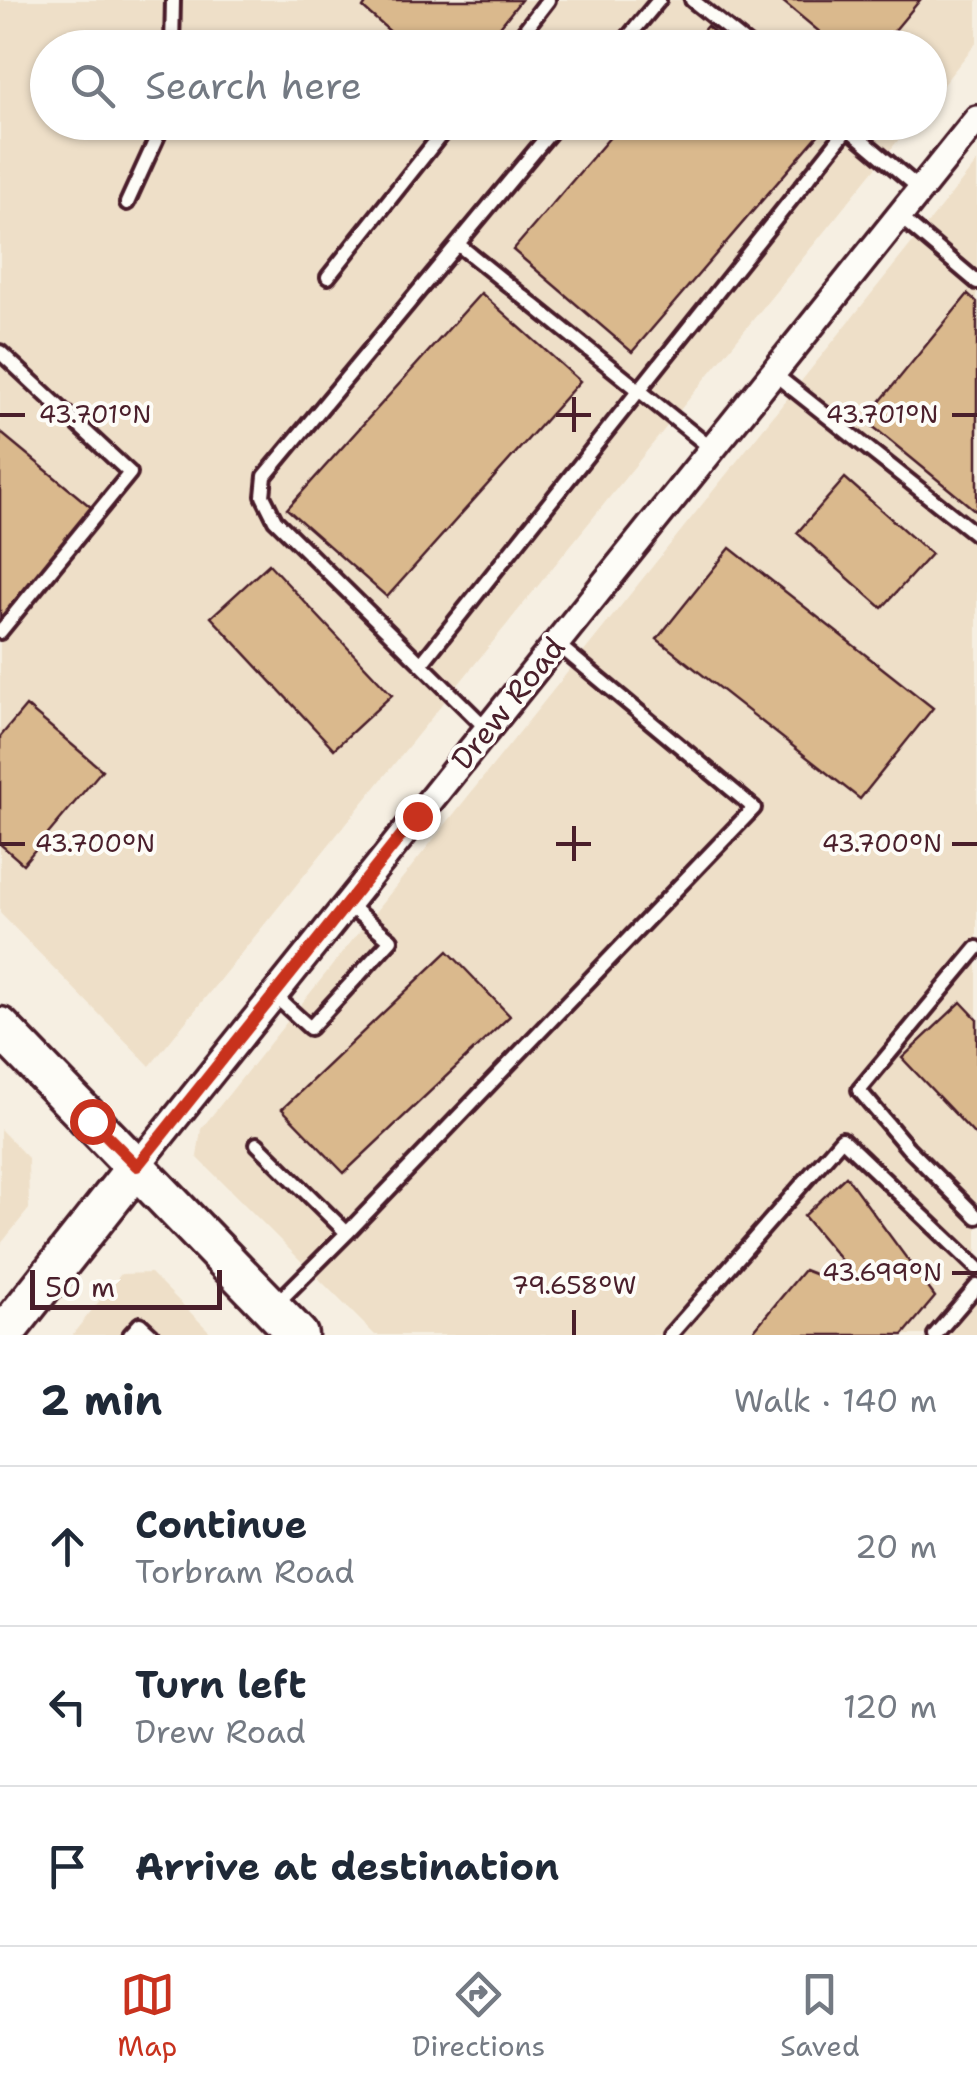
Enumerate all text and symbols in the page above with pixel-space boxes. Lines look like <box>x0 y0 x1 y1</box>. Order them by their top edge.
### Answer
search box <box>30 30 947 140</box>
icon: search <box>65 58 120 113</box>
text: Search here <box>145 60 362 111</box>
text: 43.701°N <box>39 397 151 431</box>
text: 43.701°N <box>826 397 938 431</box>
street label: Drew Road <box>442 628 574 778</box>
route end <box>395 794 441 840</box>
text: 43.700°N <box>35 826 155 860</box>
text: 43.700°N <box>822 826 942 860</box>
route start <box>70 1099 116 1145</box>
text: 43.699°N <box>822 1255 942 1289</box>
scale bar <box>30 1265 222 1310</box>
text: 50 m <box>45 1268 115 1306</box>
text: 79.658°W <box>512 1268 636 1302</box>
text: 2 min <box>40 1372 162 1428</box>
text: Walk · 140 m <box>734 1379 937 1422</box>
text: Continue <box>135 1499 307 1550</box>
icon: ahead <box>40 1519 95 1574</box>
text: 20 m <box>855 1525 937 1568</box>
text: Torbram Road <box>135 1550 354 1593</box>
text: Turn left <box>135 1659 307 1710</box>
icon: left <box>40 1679 95 1734</box>
text: 120 m <box>843 1685 937 1728</box>
text: Drew Road <box>135 1710 306 1753</box>
icon: arrive <box>40 1839 95 1894</box>
text: Arrive at destination <box>135 1841 559 1892</box>
tab: Map <box>117 1967 177 2065</box>
tab: Directions <box>412 1967 545 2065</box>
tab: Saved <box>780 1967 860 2065</box>

